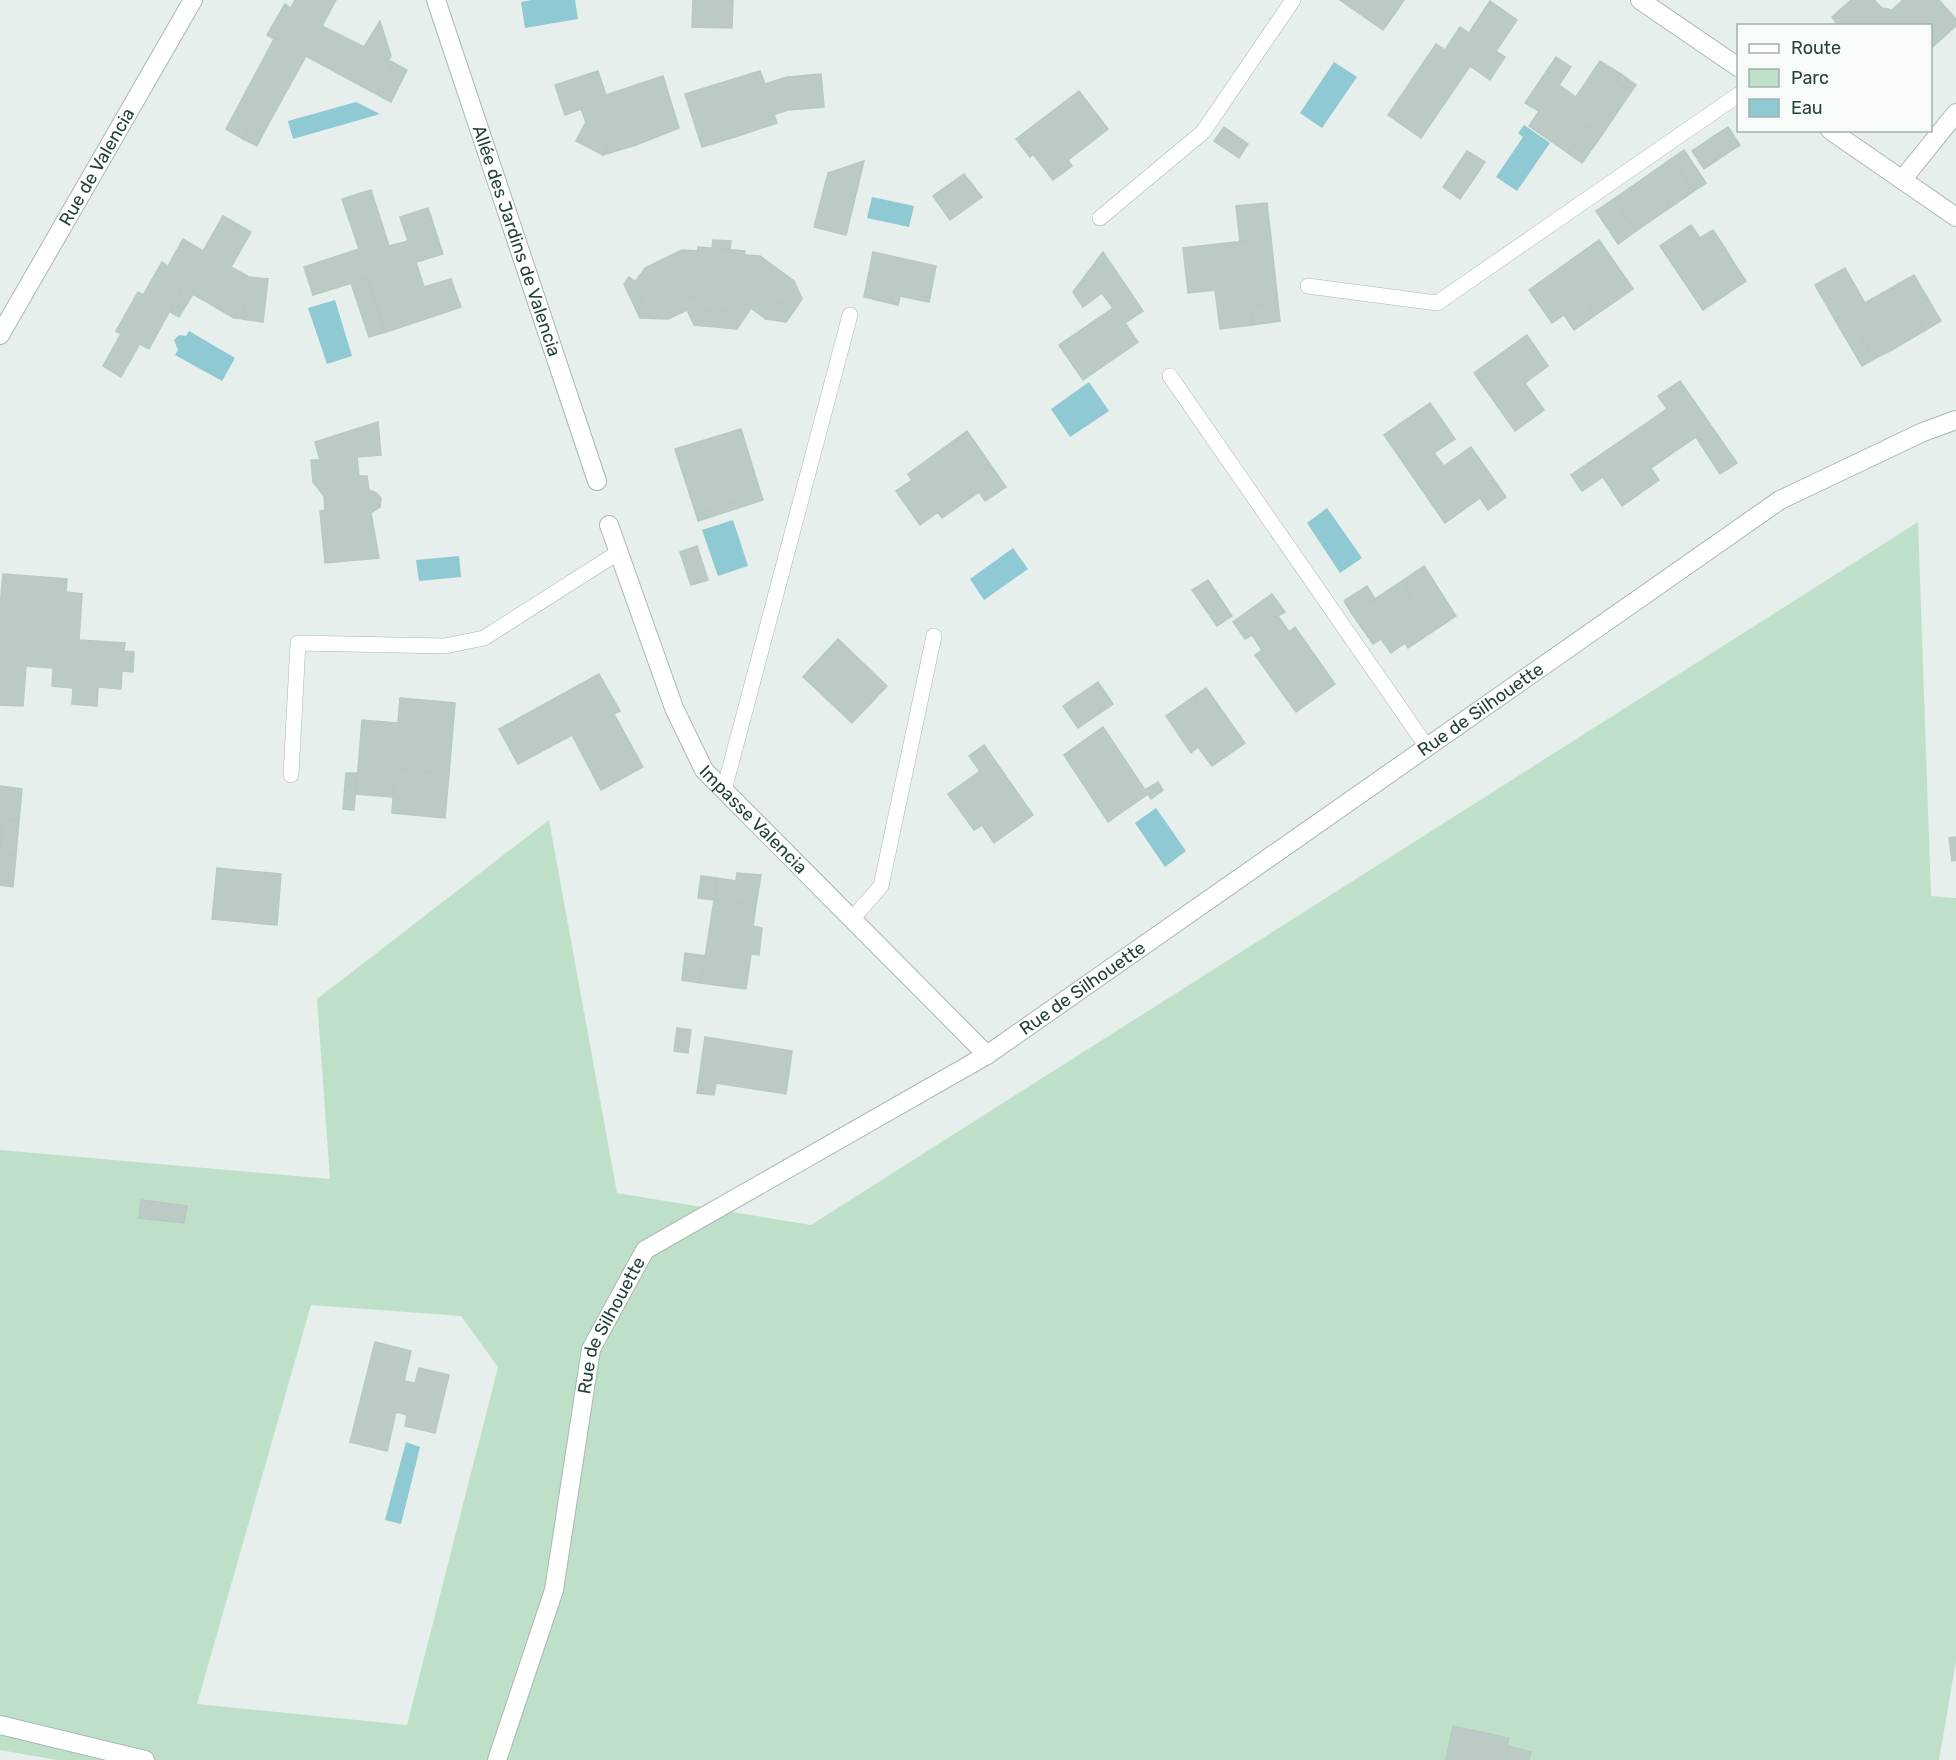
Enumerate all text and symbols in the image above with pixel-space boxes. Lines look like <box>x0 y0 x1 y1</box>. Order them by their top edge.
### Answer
legend <box>1737 24 1932 132</box>
text: Route <box>1791 37 1841 59</box>
text: Parc <box>1791 67 1829 89</box>
text: Eau <box>1791 97 1823 119</box>
street label: Rue de Valencia <box>54 104 139 230</box>
street label: Allée des Jardins de Valencia <box>468 122 566 359</box>
street label: Rue de Silhouette <box>1413 658 1548 761</box>
street label: Impasse Valencia <box>695 761 812 879</box>
street label: Rue de Silhouette <box>1015 937 1150 1040</box>
street label: Rue de Silhouette <box>573 1253 650 1396</box>

